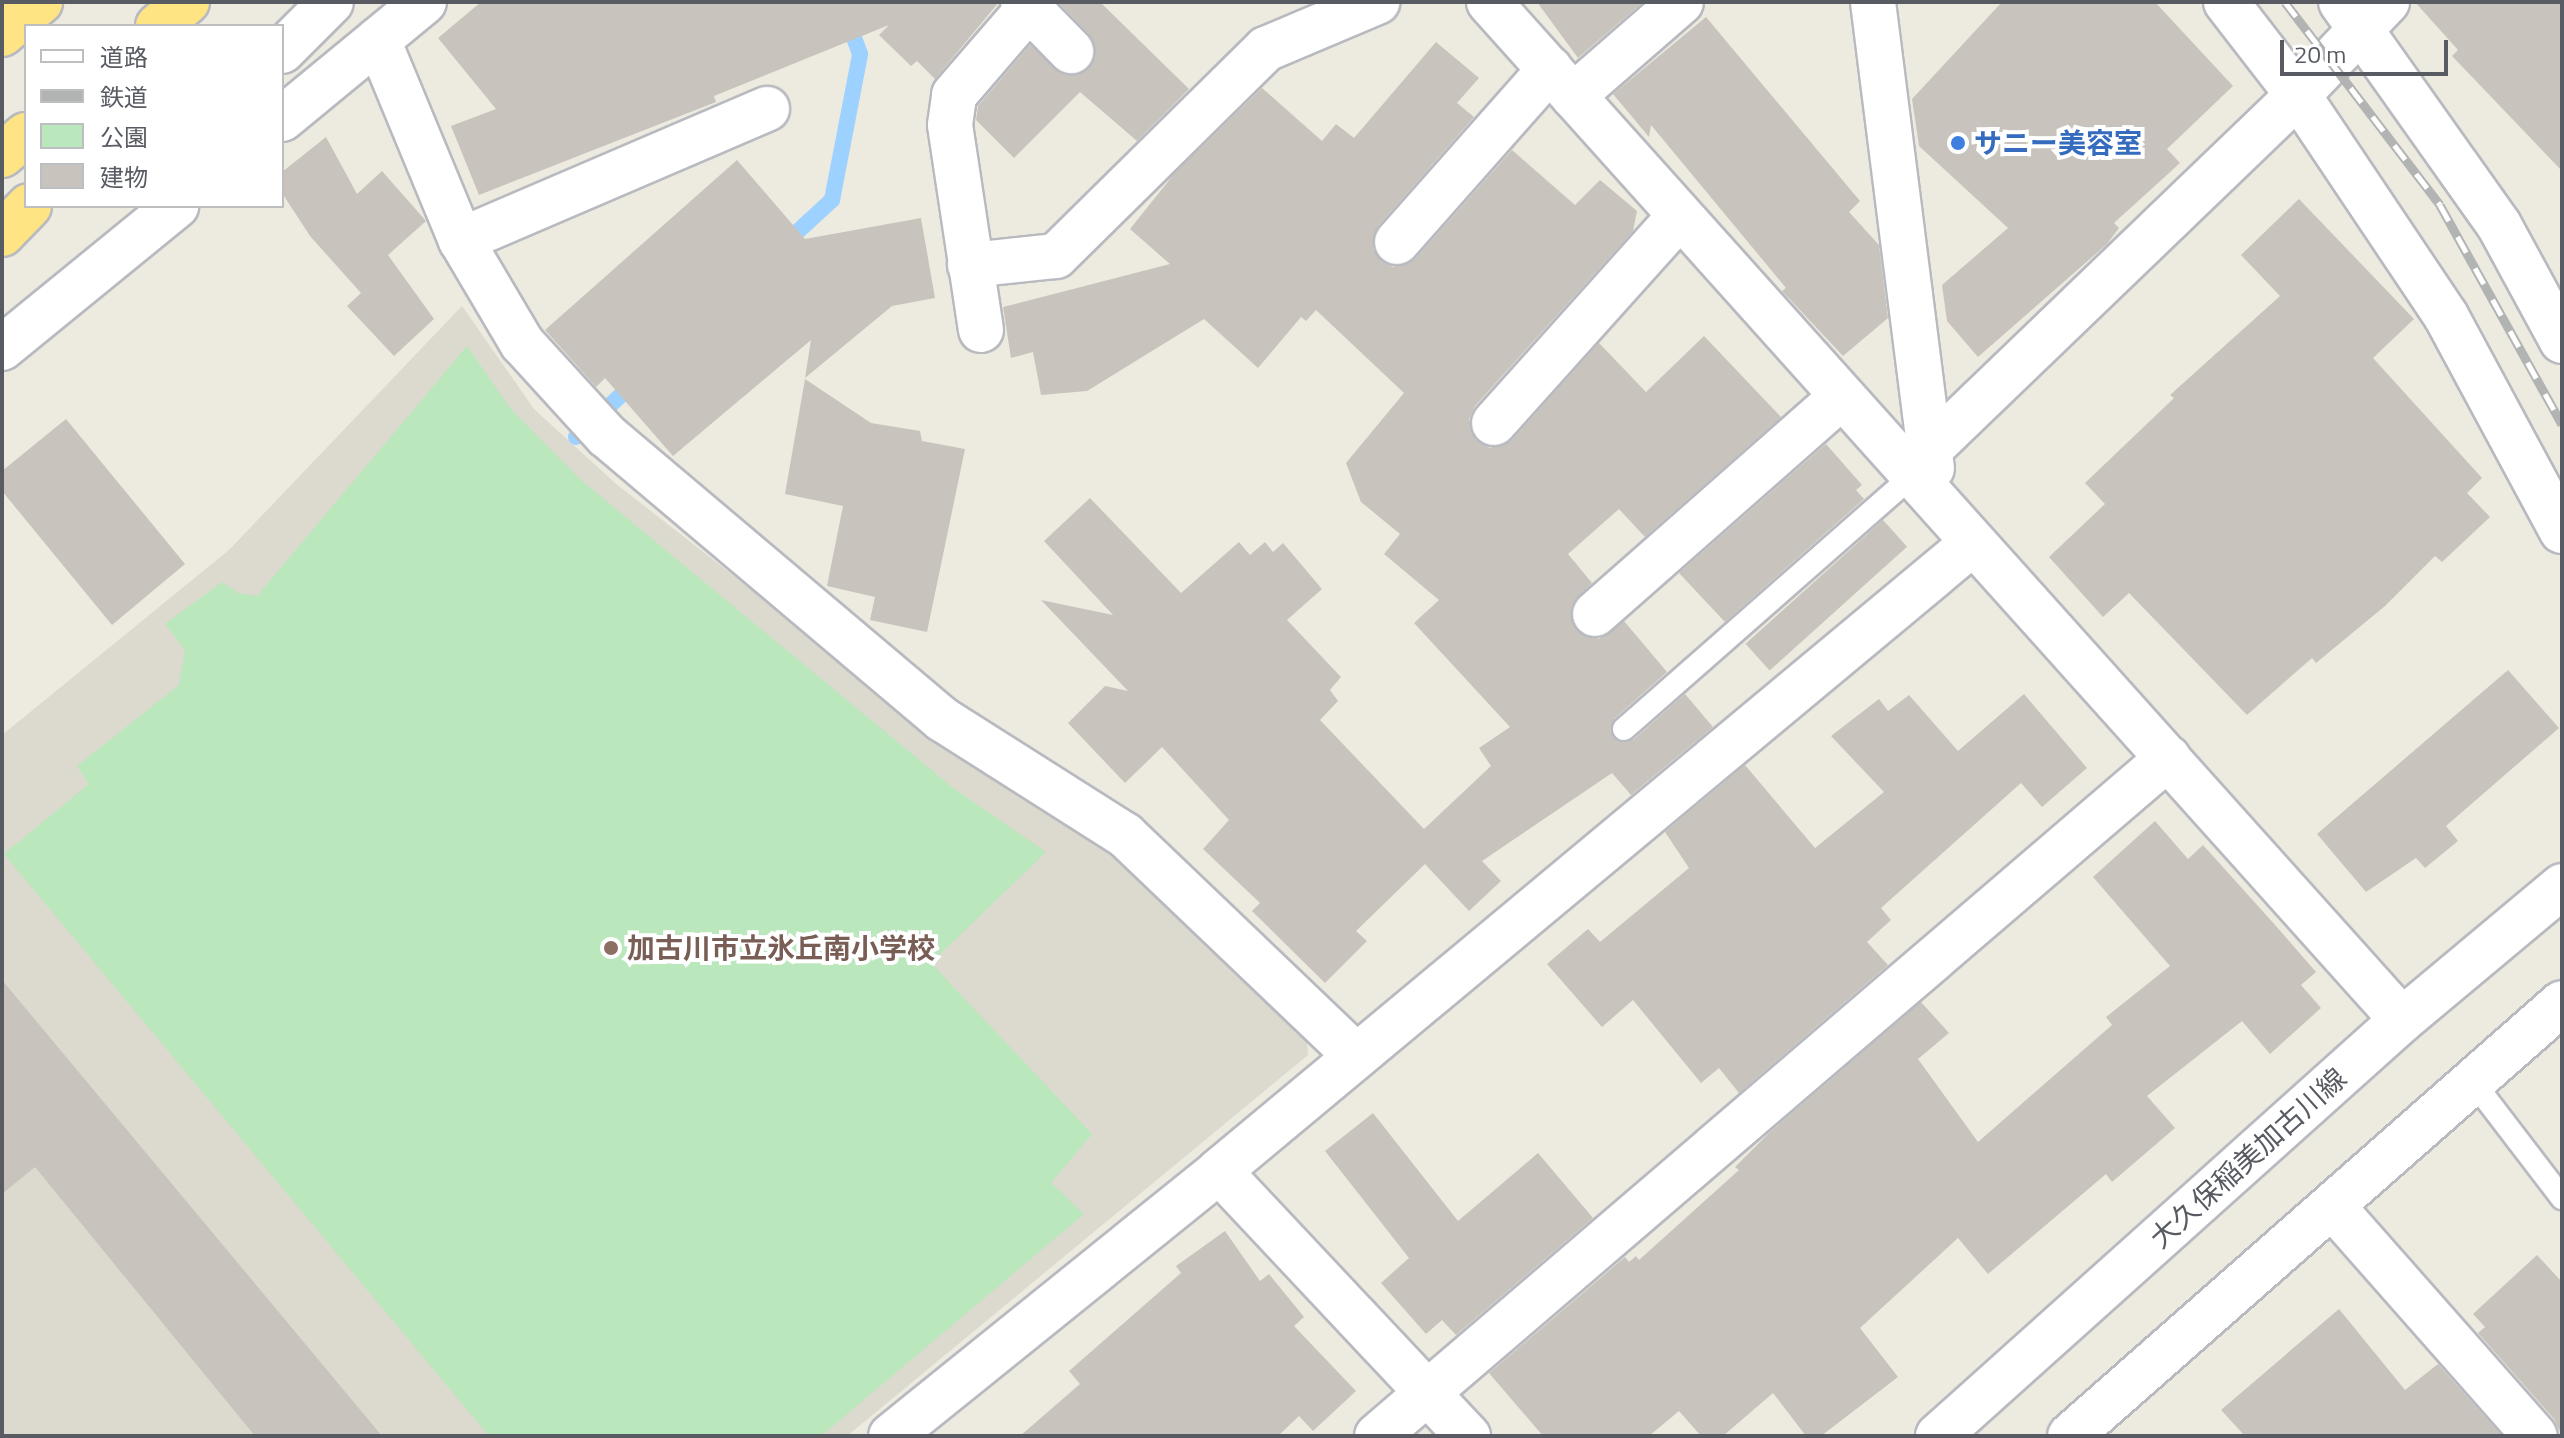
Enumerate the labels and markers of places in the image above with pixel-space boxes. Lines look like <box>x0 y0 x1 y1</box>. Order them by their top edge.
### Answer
place label: サニー美容室 <box>1974 126 2142 160</box>
marker: サニー美容室 <box>1949 134 1967 152</box>
place label: 加古川市立氷丘南小学校 <box>627 931 935 965</box>
marker: 加古川市立氷丘南小学校 <box>602 939 620 957</box>

